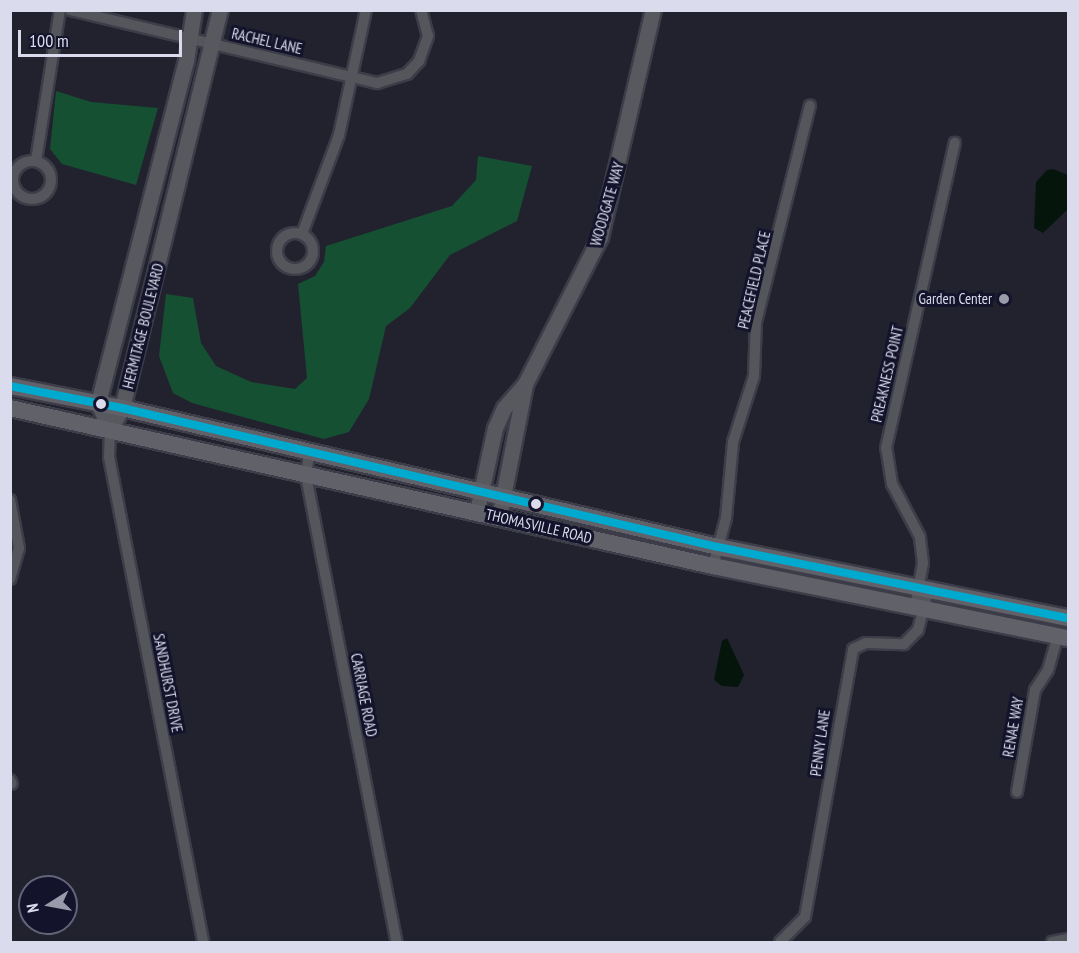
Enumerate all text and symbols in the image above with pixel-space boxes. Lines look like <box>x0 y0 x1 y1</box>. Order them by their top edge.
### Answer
scale bar <box>21 18 184 56</box>
street label: RACHEL LANE <box>230 24 304 58</box>
text: 100 m <box>29 29 69 52</box>
street label: WOODGATE WAY <box>586 160 628 248</box>
street label: PEACEFIELD PLACE <box>734 229 774 331</box>
street label: HERMITAGE BOULEVARD <box>119 261 167 391</box>
place label: Garden Center <box>919 290 992 308</box>
marker: Garden Center <box>997 292 1011 306</box>
street label: PREAKNESS POINT <box>867 324 907 424</box>
unlabelled marker <box>95 398 107 410</box>
unlabelled marker <box>530 498 542 510</box>
street label: THOMASVILLE ROAD <box>484 505 594 547</box>
street label: SANDHURST DRIVE <box>150 632 186 734</box>
street label: CARRIAGE ROAD <box>347 652 381 738</box>
street label: RENAE WAY <box>999 695 1027 759</box>
street label: PENNY LANE <box>806 708 834 778</box>
north arrow <box>18 875 78 935</box>
text: N <box>22 902 43 914</box>

